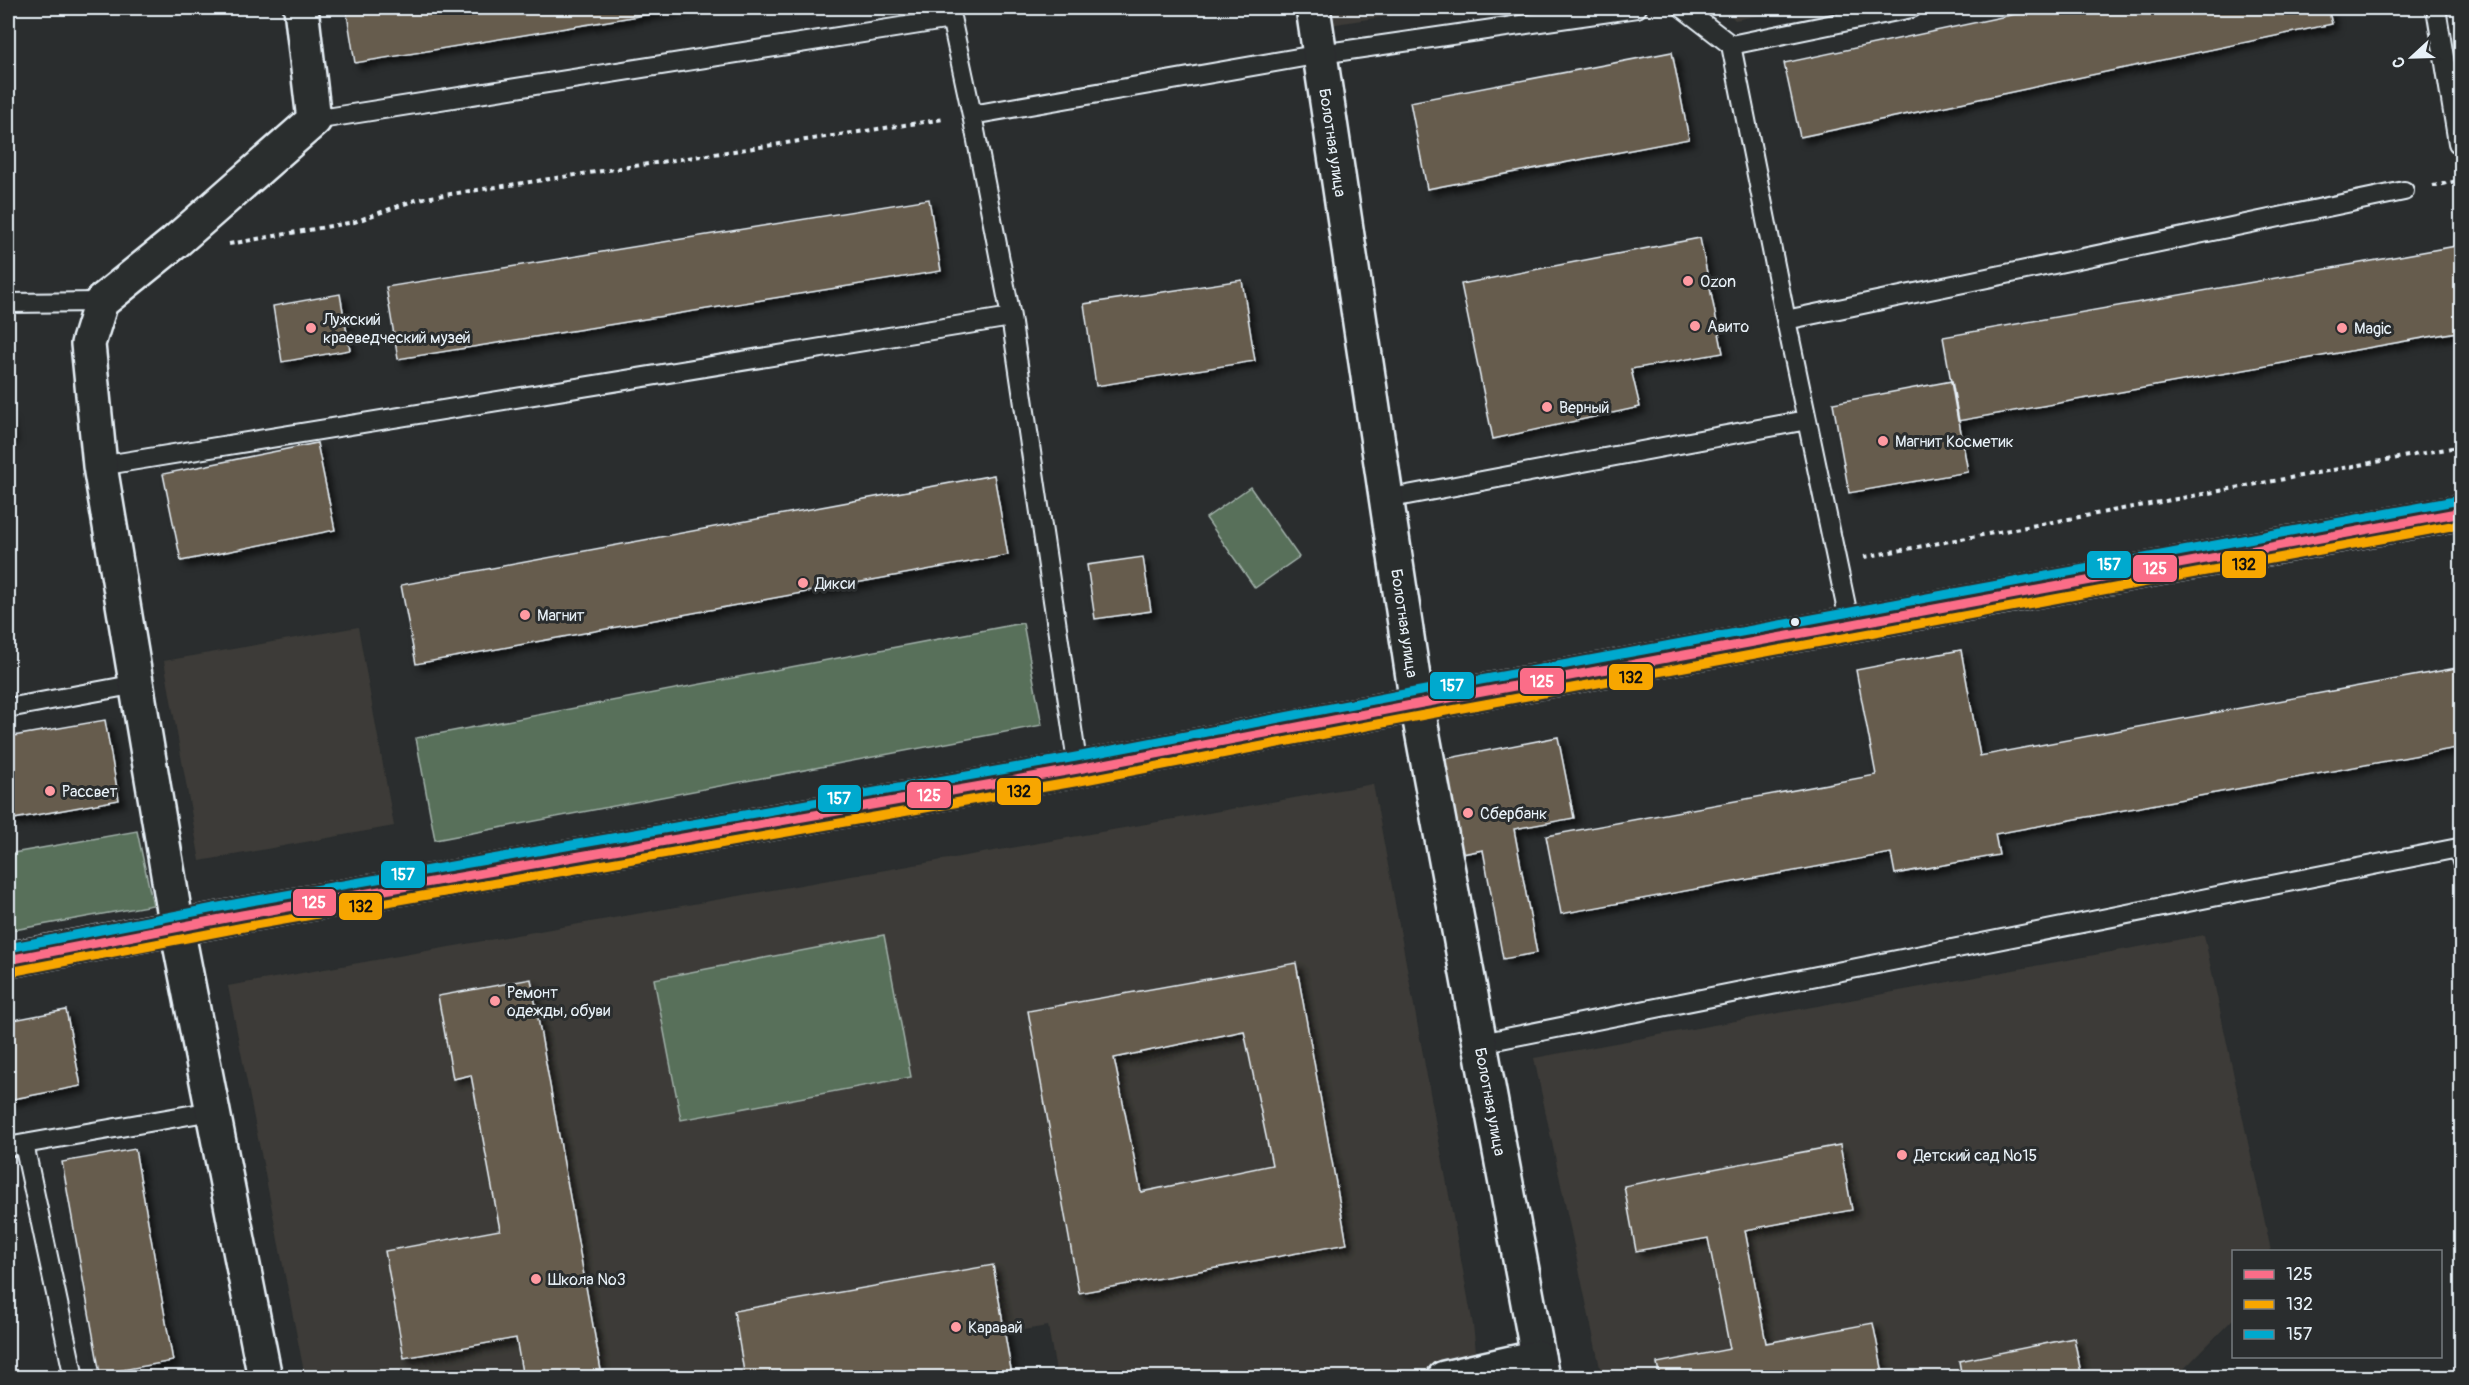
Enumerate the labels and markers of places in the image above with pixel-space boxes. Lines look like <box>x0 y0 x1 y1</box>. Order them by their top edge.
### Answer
place label: Ozon <box>1700 272 1736 292</box>
marker: Ozon <box>1681 274 1695 288</box>
place label: Лужский краеведческий музей <box>322 310 471 348</box>
place label: Авито <box>1707 317 1749 337</box>
marker: Авито <box>1688 319 1702 333</box>
place label: Magic <box>2354 319 2392 339</box>
marker: Лужский краеведческий музей <box>304 321 318 335</box>
marker: Magic <box>2335 321 2349 335</box>
place label: Верный <box>1559 398 1609 418</box>
marker: Верный <box>1540 400 1554 414</box>
place label: Магнит Косметик <box>1895 432 2014 452</box>
marker: Магнит Косметик <box>1876 434 1890 448</box>
place label: Дикси <box>814 574 855 594</box>
marker: Дикси <box>796 576 810 590</box>
place label: Магнит <box>537 606 585 626</box>
marker: Магнит <box>518 608 532 622</box>
unlabelled marker <box>1789 616 1801 628</box>
place label: Рассвет <box>62 782 117 802</box>
marker: Рассвет <box>43 784 57 798</box>
place label: Сбербанк <box>1480 804 1547 824</box>
marker: Сбербанк <box>1461 806 1475 820</box>
place label: Ремонт одежды, обуви <box>507 983 610 1021</box>
marker: Ремонт одежды, обуви <box>488 994 502 1008</box>
place label: Детский сад №15 <box>1913 1146 2037 1166</box>
marker: Детский сад №15 <box>1895 1148 1909 1162</box>
place label: Школа №3 <box>548 1270 626 1290</box>
marker: Школа №3 <box>529 1272 543 1286</box>
place label: Каравай <box>968 1318 1023 1338</box>
marker: Каравай <box>949 1320 963 1334</box>

